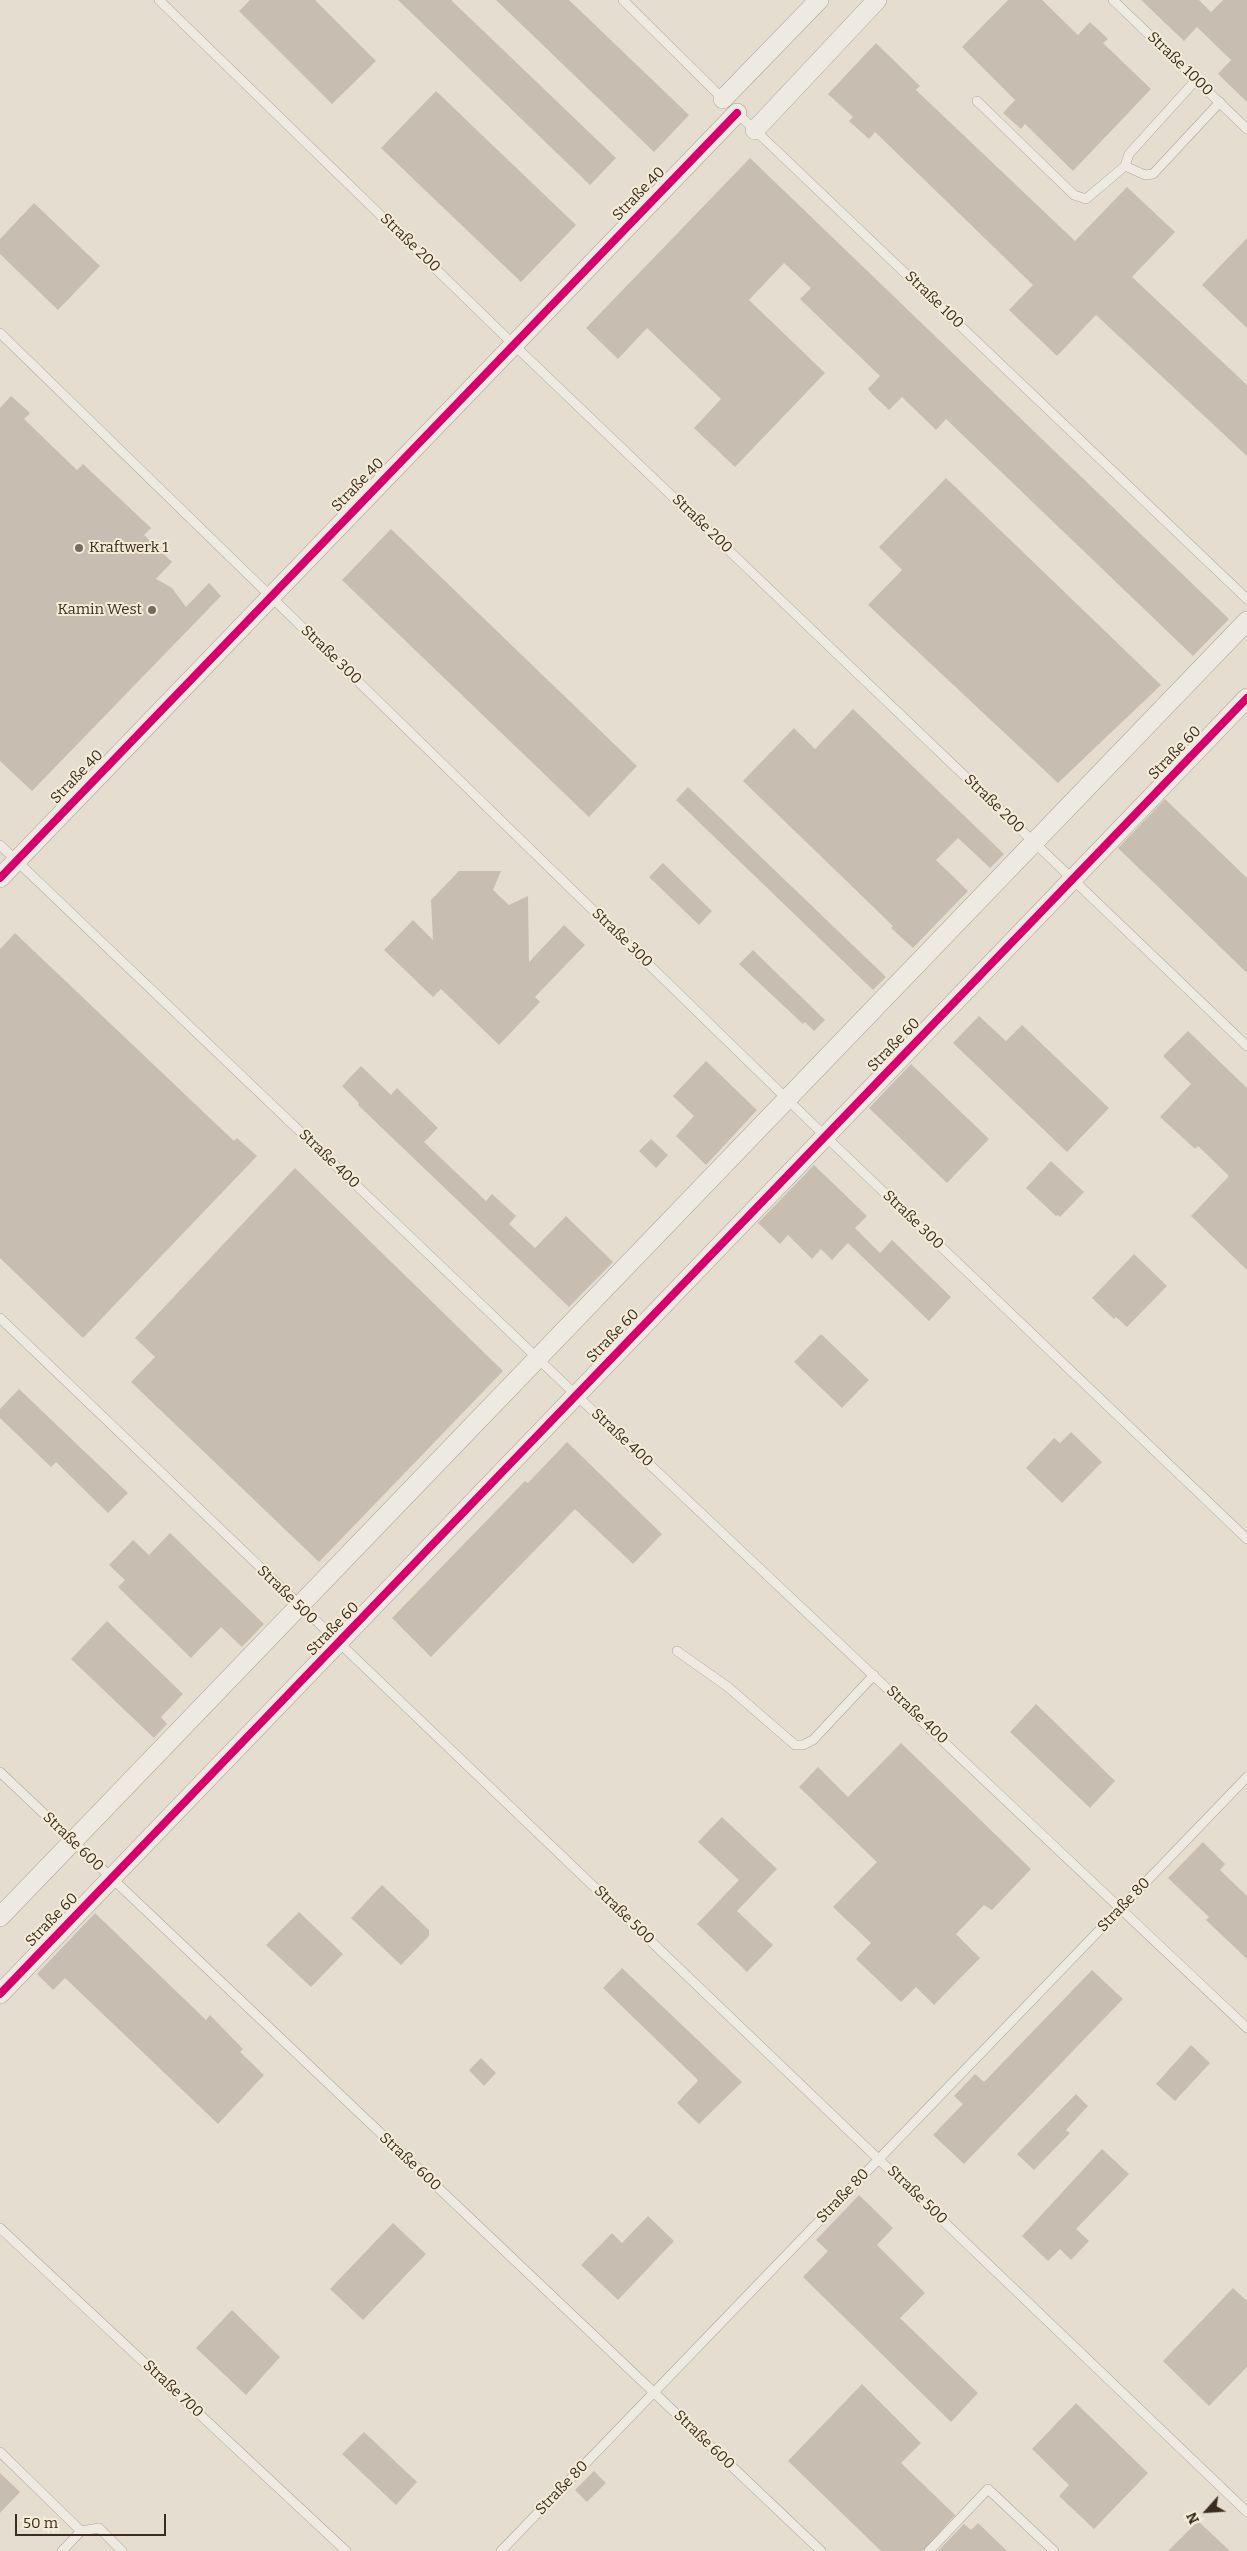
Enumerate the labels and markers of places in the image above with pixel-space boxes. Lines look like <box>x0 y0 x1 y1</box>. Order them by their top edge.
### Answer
place label: Kraftwerk 1 <box>89 539 168 557</box>
marker: Kraftwerk 1 <box>73 542 85 554</box>
place label: Kamin West <box>57 601 142 619</box>
marker: Kamin West <box>146 604 158 616</box>

